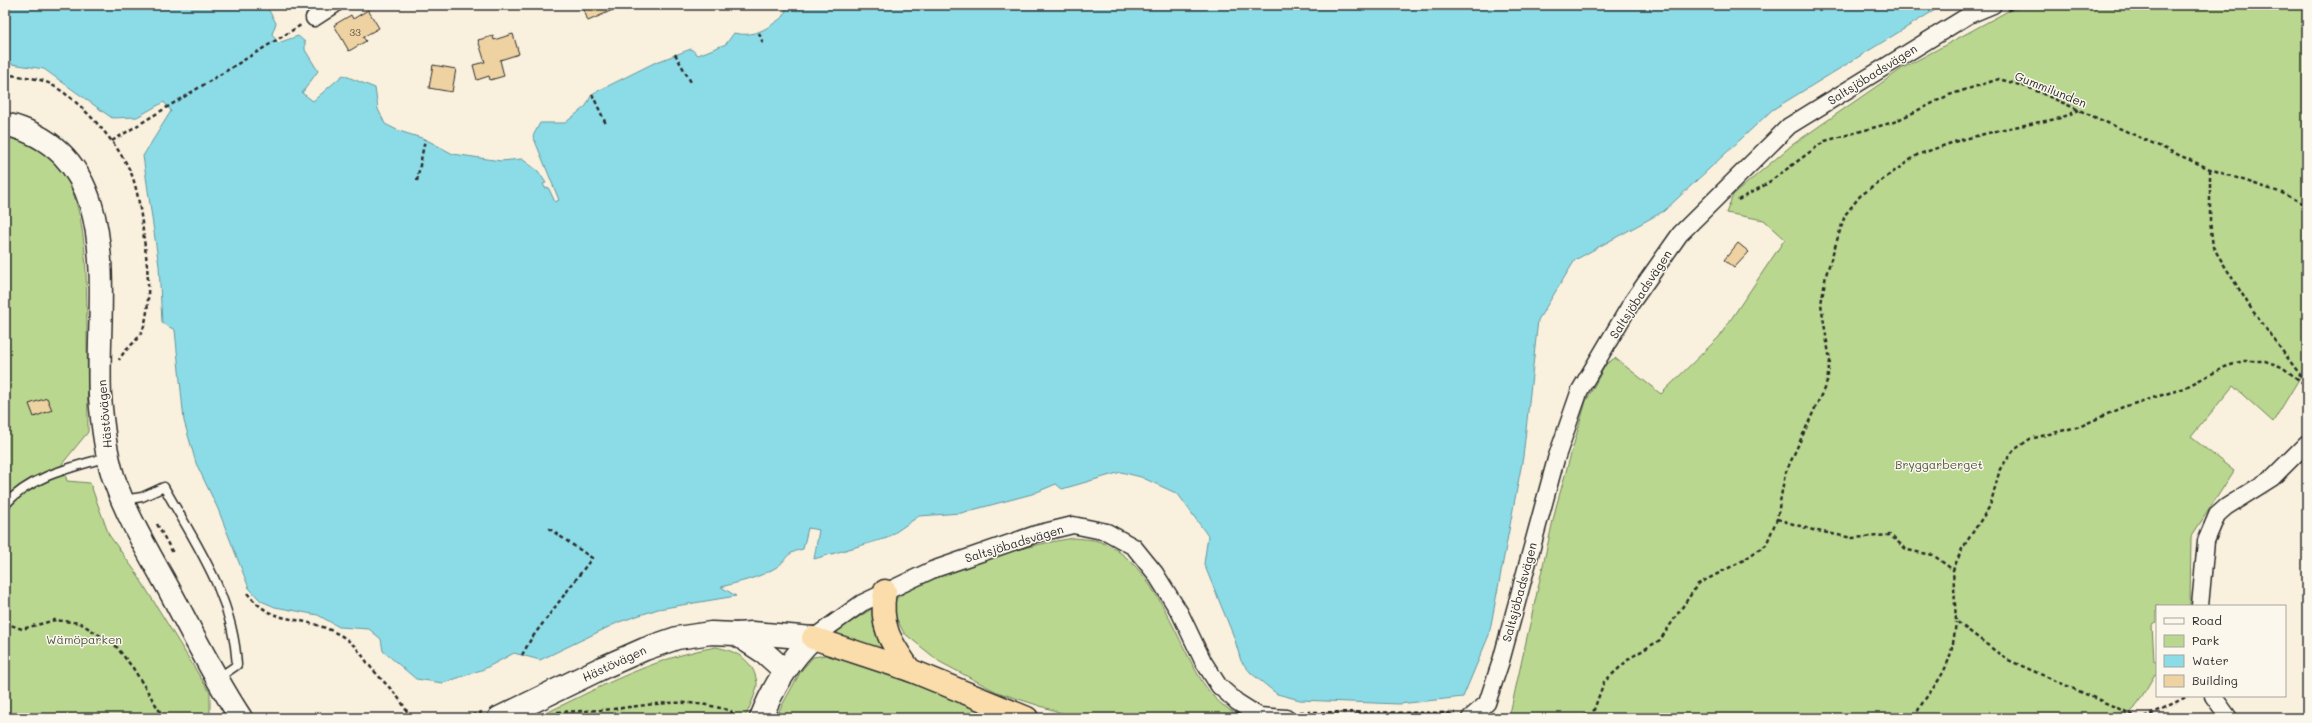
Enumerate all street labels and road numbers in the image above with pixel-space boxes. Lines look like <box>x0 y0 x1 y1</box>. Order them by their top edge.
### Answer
street label: Saltsjöbadsvägen <box>1824 40 1920 108</box>
street label: Gummilunden <box>2013 67 2089 111</box>
street label: Saltsjöbadsvägen <box>1605 247 1675 341</box>
street label: Hästövägen <box>93 379 115 449</box>
street label: Saltsjöbadsvägen <box>963 520 1065 566</box>
street label: Saltsjöbadsvägen <box>1498 540 1540 644</box>
street label: Hästövägen <box>580 641 648 685</box>

